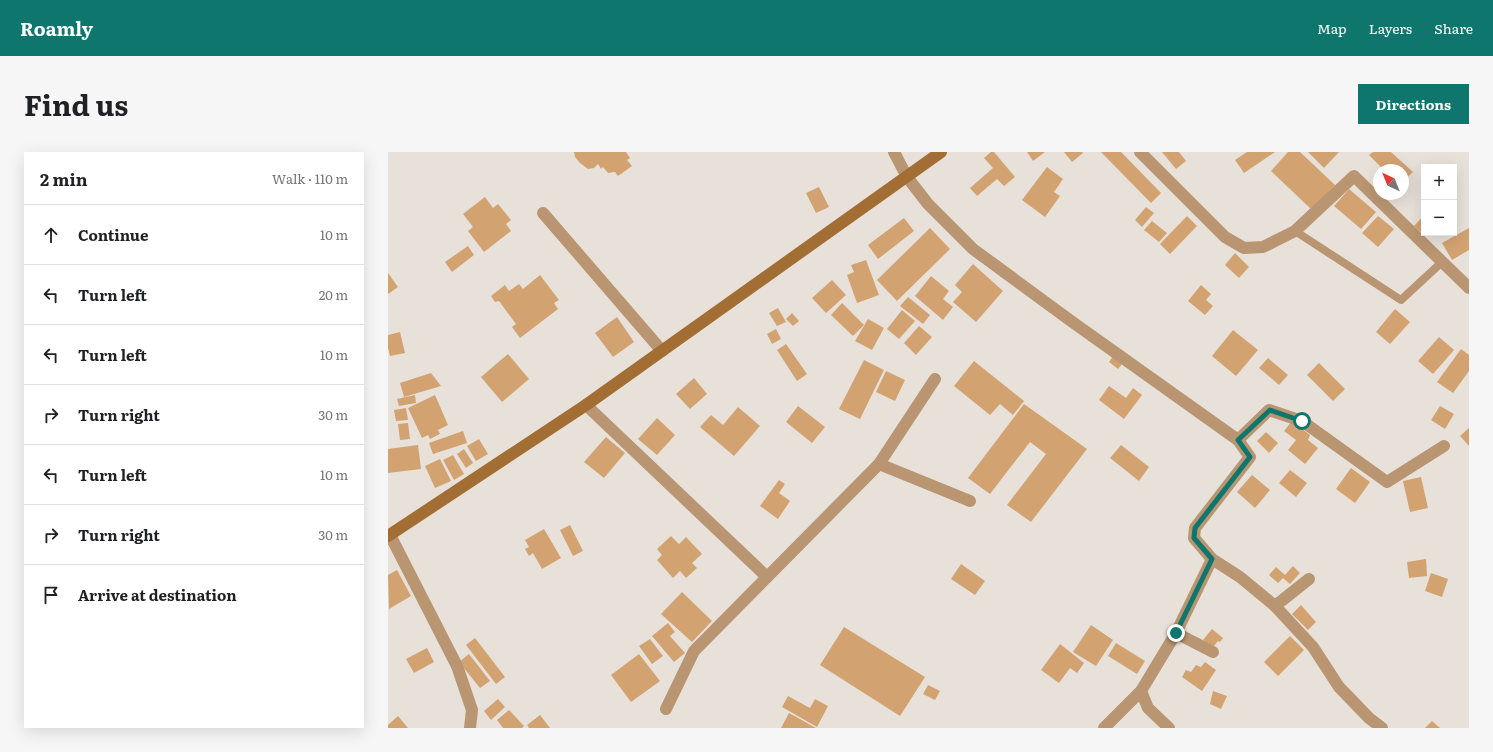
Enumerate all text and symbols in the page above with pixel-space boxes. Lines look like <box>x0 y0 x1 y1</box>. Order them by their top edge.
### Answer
text: Roamly <box>20 14 93 42</box>
text: Map <box>1317 18 1347 38</box>
text: Layers <box>1369 18 1412 38</box>
text: Share <box>1434 18 1473 38</box>
text: Find us <box>24 83 128 125</box>
button: Directions <box>1358 84 1469 124</box>
north arrow <box>1373 164 1409 200</box>
map controls <box>1421 164 1457 236</box>
button: + <box>1421 164 1457 200</box>
text: 2 min <box>40 166 88 191</box>
text: Walk · 110 m <box>272 169 348 188</box>
button: − <box>1421 200 1457 236</box>
text: Continue <box>78 223 148 246</box>
icon: ahead <box>40 224 62 246</box>
text: 10 m <box>320 225 348 244</box>
text: Turn left <box>78 283 147 306</box>
icon: left <box>40 284 62 306</box>
text: 20 m <box>319 285 348 304</box>
text: Turn left <box>78 343 147 366</box>
icon: left <box>40 344 62 366</box>
text: 10 m <box>320 345 348 364</box>
text: Turn right <box>78 403 160 426</box>
icon: right <box>40 404 62 426</box>
text: 30 m <box>318 405 348 424</box>
route start <box>1293 412 1311 430</box>
text: Turn left <box>78 463 147 486</box>
icon: left <box>40 464 62 486</box>
text: 10 m <box>320 465 348 484</box>
text: Turn right <box>78 523 160 546</box>
icon: right <box>40 524 62 546</box>
text: 30 m <box>318 525 348 544</box>
text: Arrive at destination <box>78 583 237 606</box>
icon: arrive <box>40 584 62 606</box>
route end <box>1167 624 1185 642</box>

